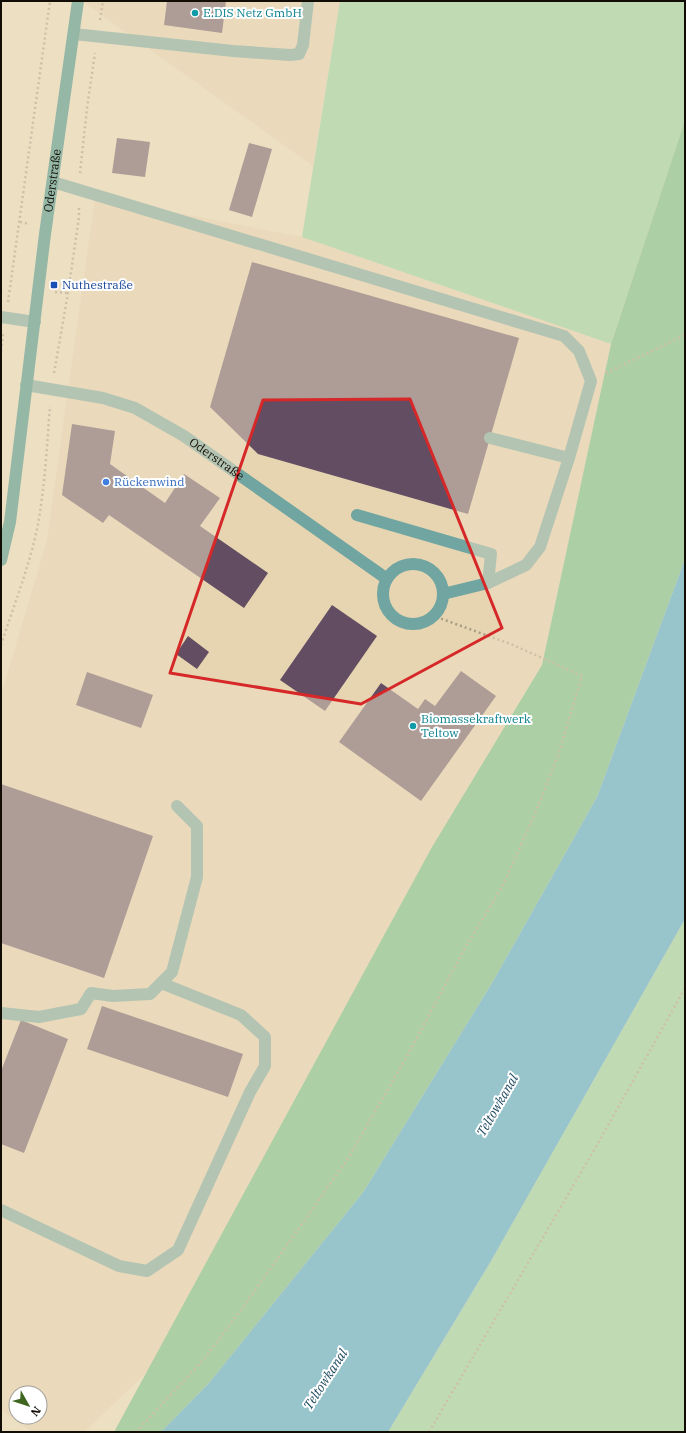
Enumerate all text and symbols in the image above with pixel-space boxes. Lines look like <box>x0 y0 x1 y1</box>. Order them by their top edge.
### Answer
place label: E.DIS Netz GmbH <box>203 5 302 20</box>
marker: E.DIS Netz GmbH <box>190 8 200 18</box>
street label: Oderstraße <box>40 148 64 213</box>
place label: Nuthestraße <box>62 277 133 292</box>
marker: Nuthestraße <box>49 280 59 290</box>
street label: Oderstraße <box>187 434 247 483</box>
place label: Rückenwind <box>114 474 185 489</box>
marker: Rückenwind <box>101 477 111 487</box>
place label: Biomassekraftwerk Teltow <box>421 711 531 740</box>
marker: Biomassekraftwerk Teltow <box>408 721 418 731</box>
water label: Teltowkanal <box>473 1071 522 1139</box>
water label: Teltowkanal <box>300 1345 352 1413</box>
north arrow <box>8 1385 48 1425</box>
text: N <box>27 1404 44 1419</box>

